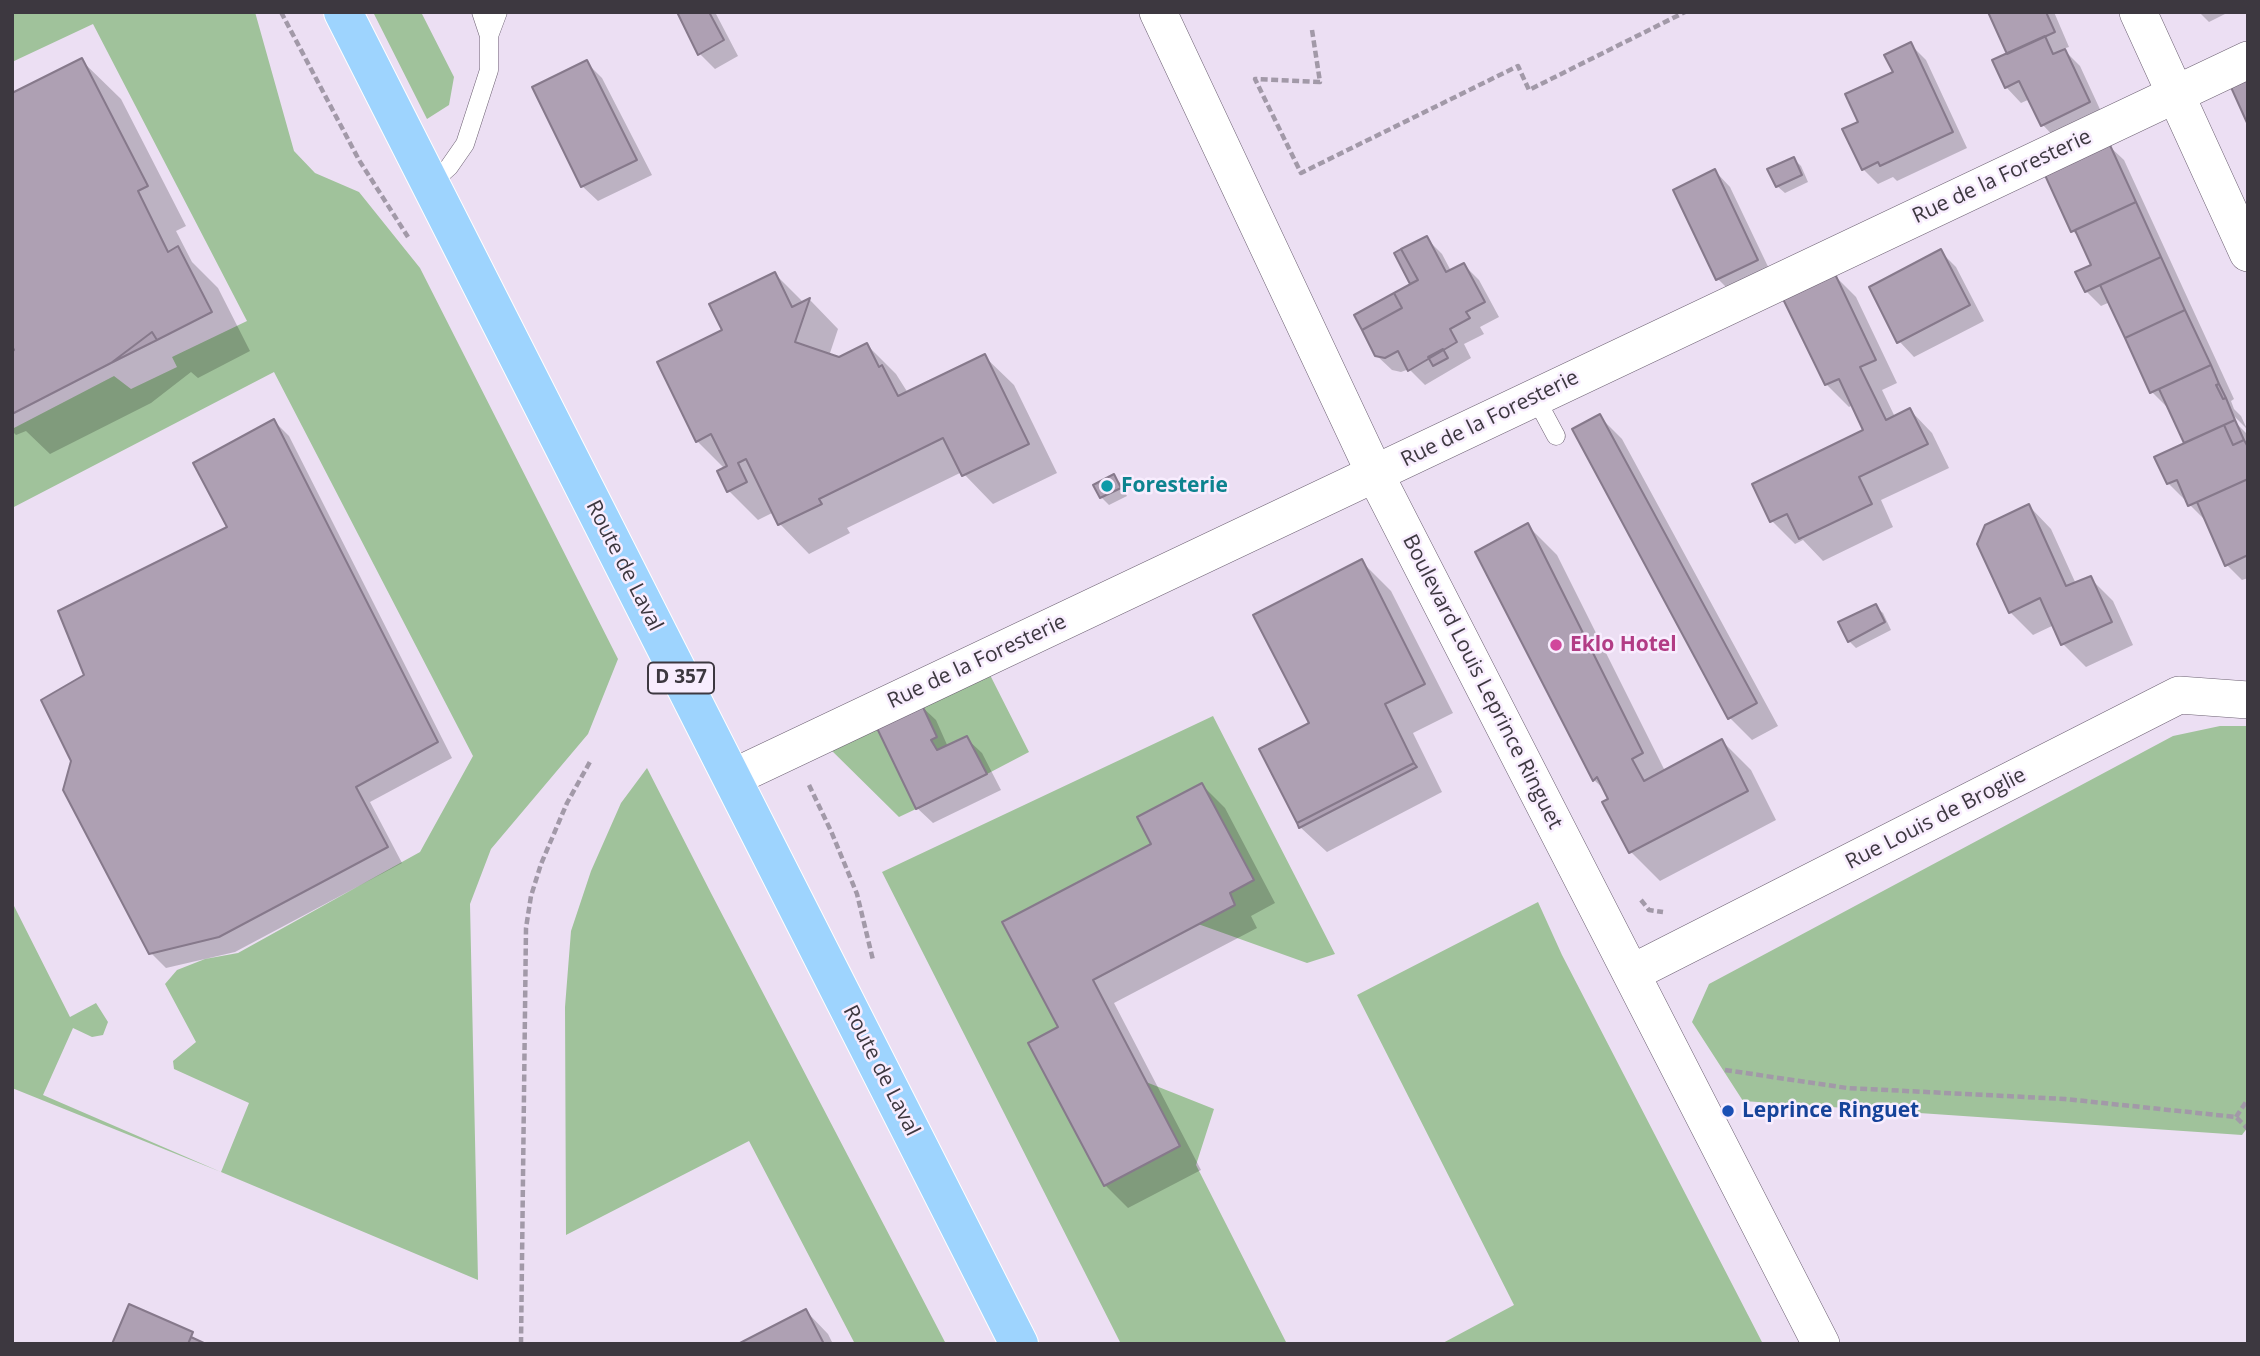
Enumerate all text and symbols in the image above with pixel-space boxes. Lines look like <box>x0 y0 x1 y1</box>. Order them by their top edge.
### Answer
street label: Rue de la Foresterie <box>1909 124 2095 230</box>
street label: Rue de la Foresterie <box>1397 365 1583 473</box>
place label: Foresterie <box>1121 473 1228 499</box>
marker: Foresterie <box>1099 478 1115 494</box>
street label: Route de Laval <box>580 496 668 636</box>
street label: Boulevard Louis Leprince Ringuet <box>1397 531 1567 833</box>
street label: Rue de la Foresterie <box>884 609 1070 715</box>
place label: Eklo Hotel <box>1570 632 1677 658</box>
marker: Eklo Hotel <box>1548 637 1564 653</box>
road number: D 357 <box>648 663 714 694</box>
street label: Rue Louis de Broglie <box>1842 763 2030 875</box>
street label: Route de Laval <box>837 1001 925 1141</box>
place label: Leprince Ringuet <box>1742 1098 1919 1124</box>
marker: Leprince Ringuet <box>1720 1103 1736 1119</box>

